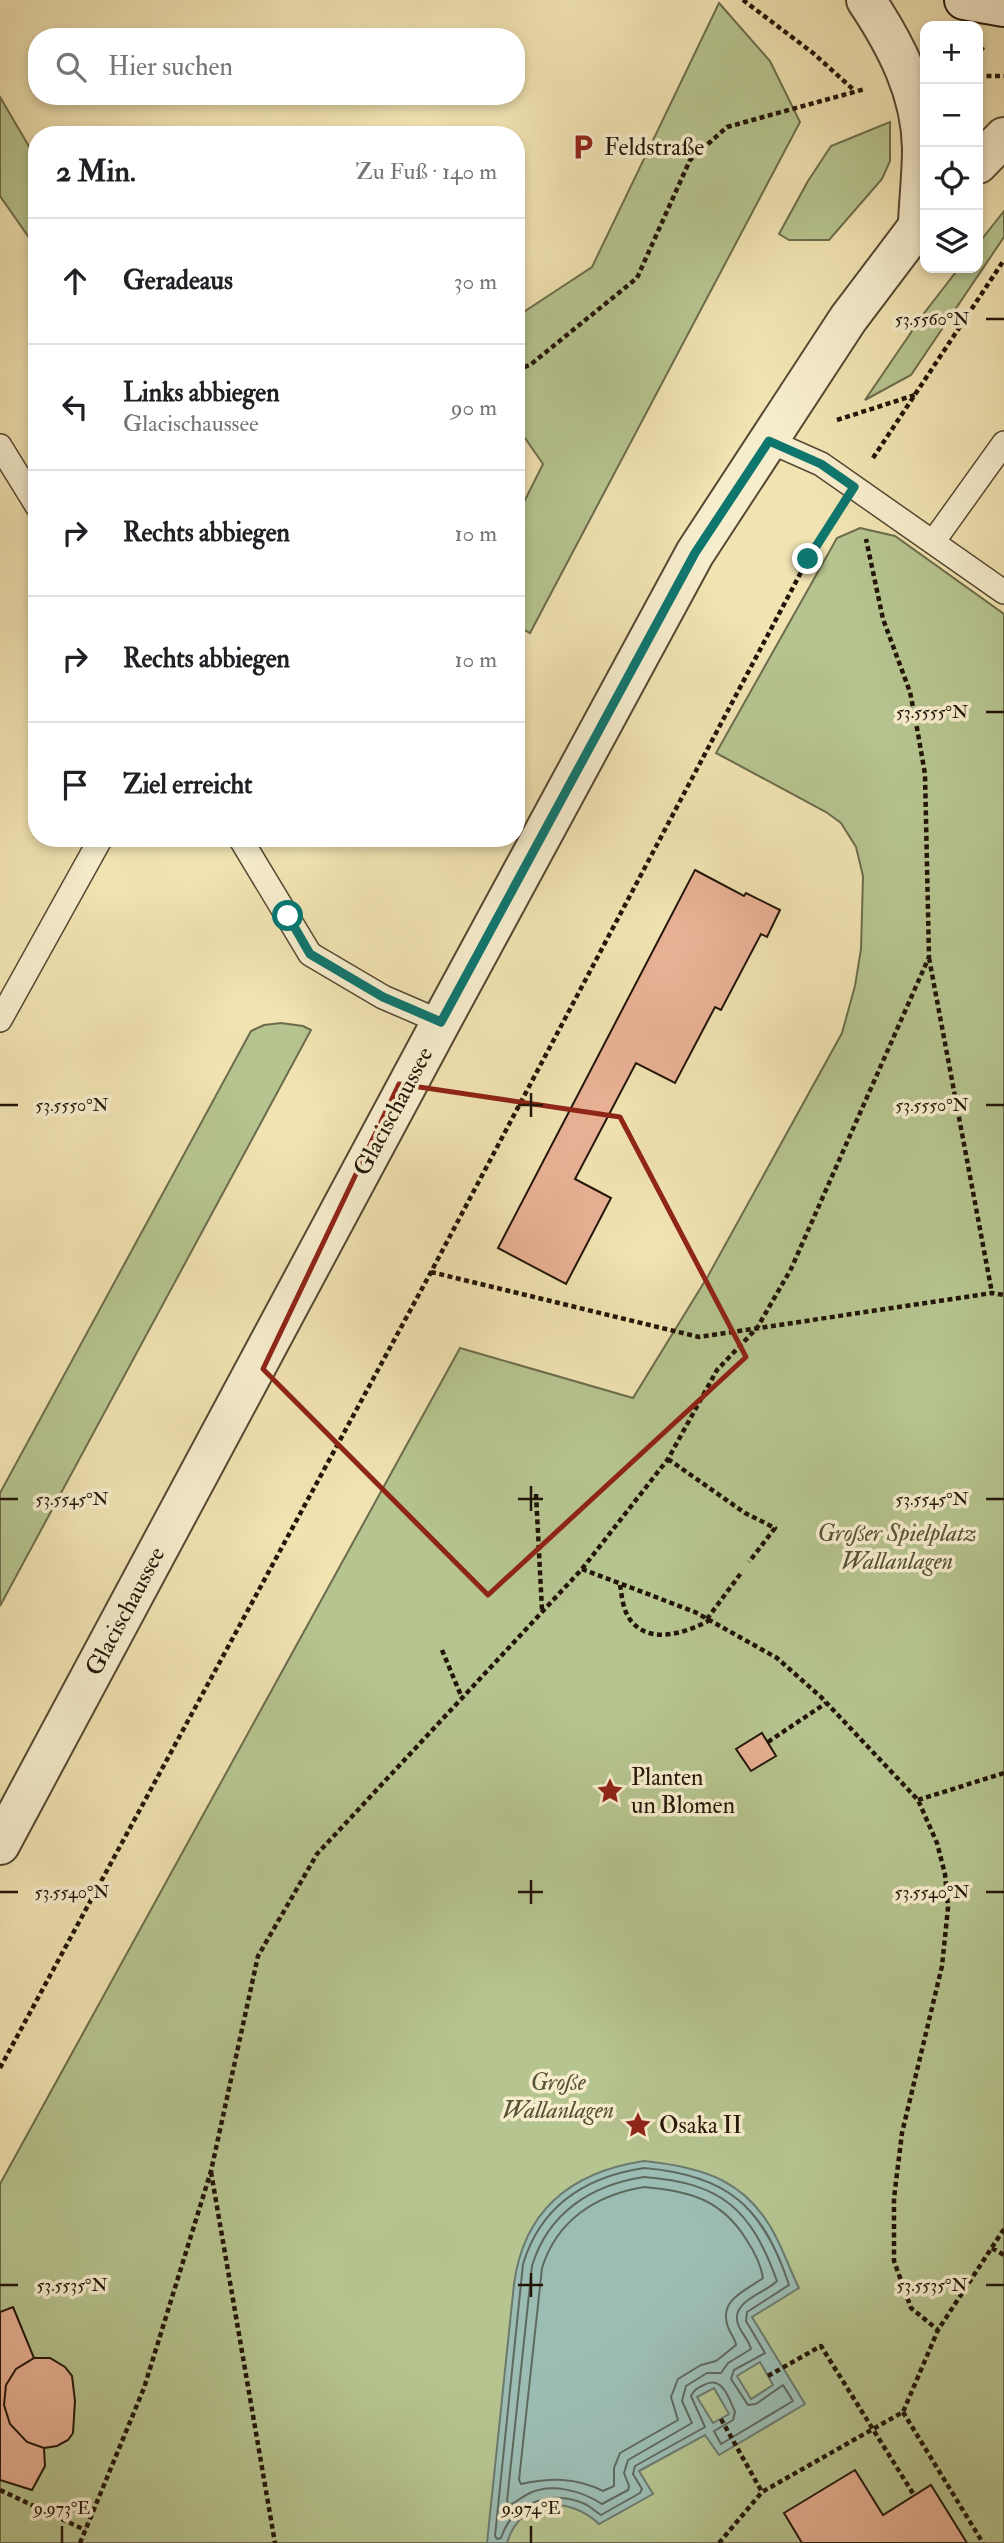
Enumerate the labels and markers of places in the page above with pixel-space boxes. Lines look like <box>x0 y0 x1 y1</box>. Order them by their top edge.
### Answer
parking icon: Feldstraße <box>568 132 598 162</box>
place label: Feldstraße <box>604 132 704 163</box>
place label: Planten un Blomen <box>631 1762 735 1821</box>
place icon: Planten un Blomen <box>595 1776 625 1806</box>
place icon: Osaka II <box>623 2110 653 2140</box>
place label: Osaka II <box>659 2110 742 2141</box>

